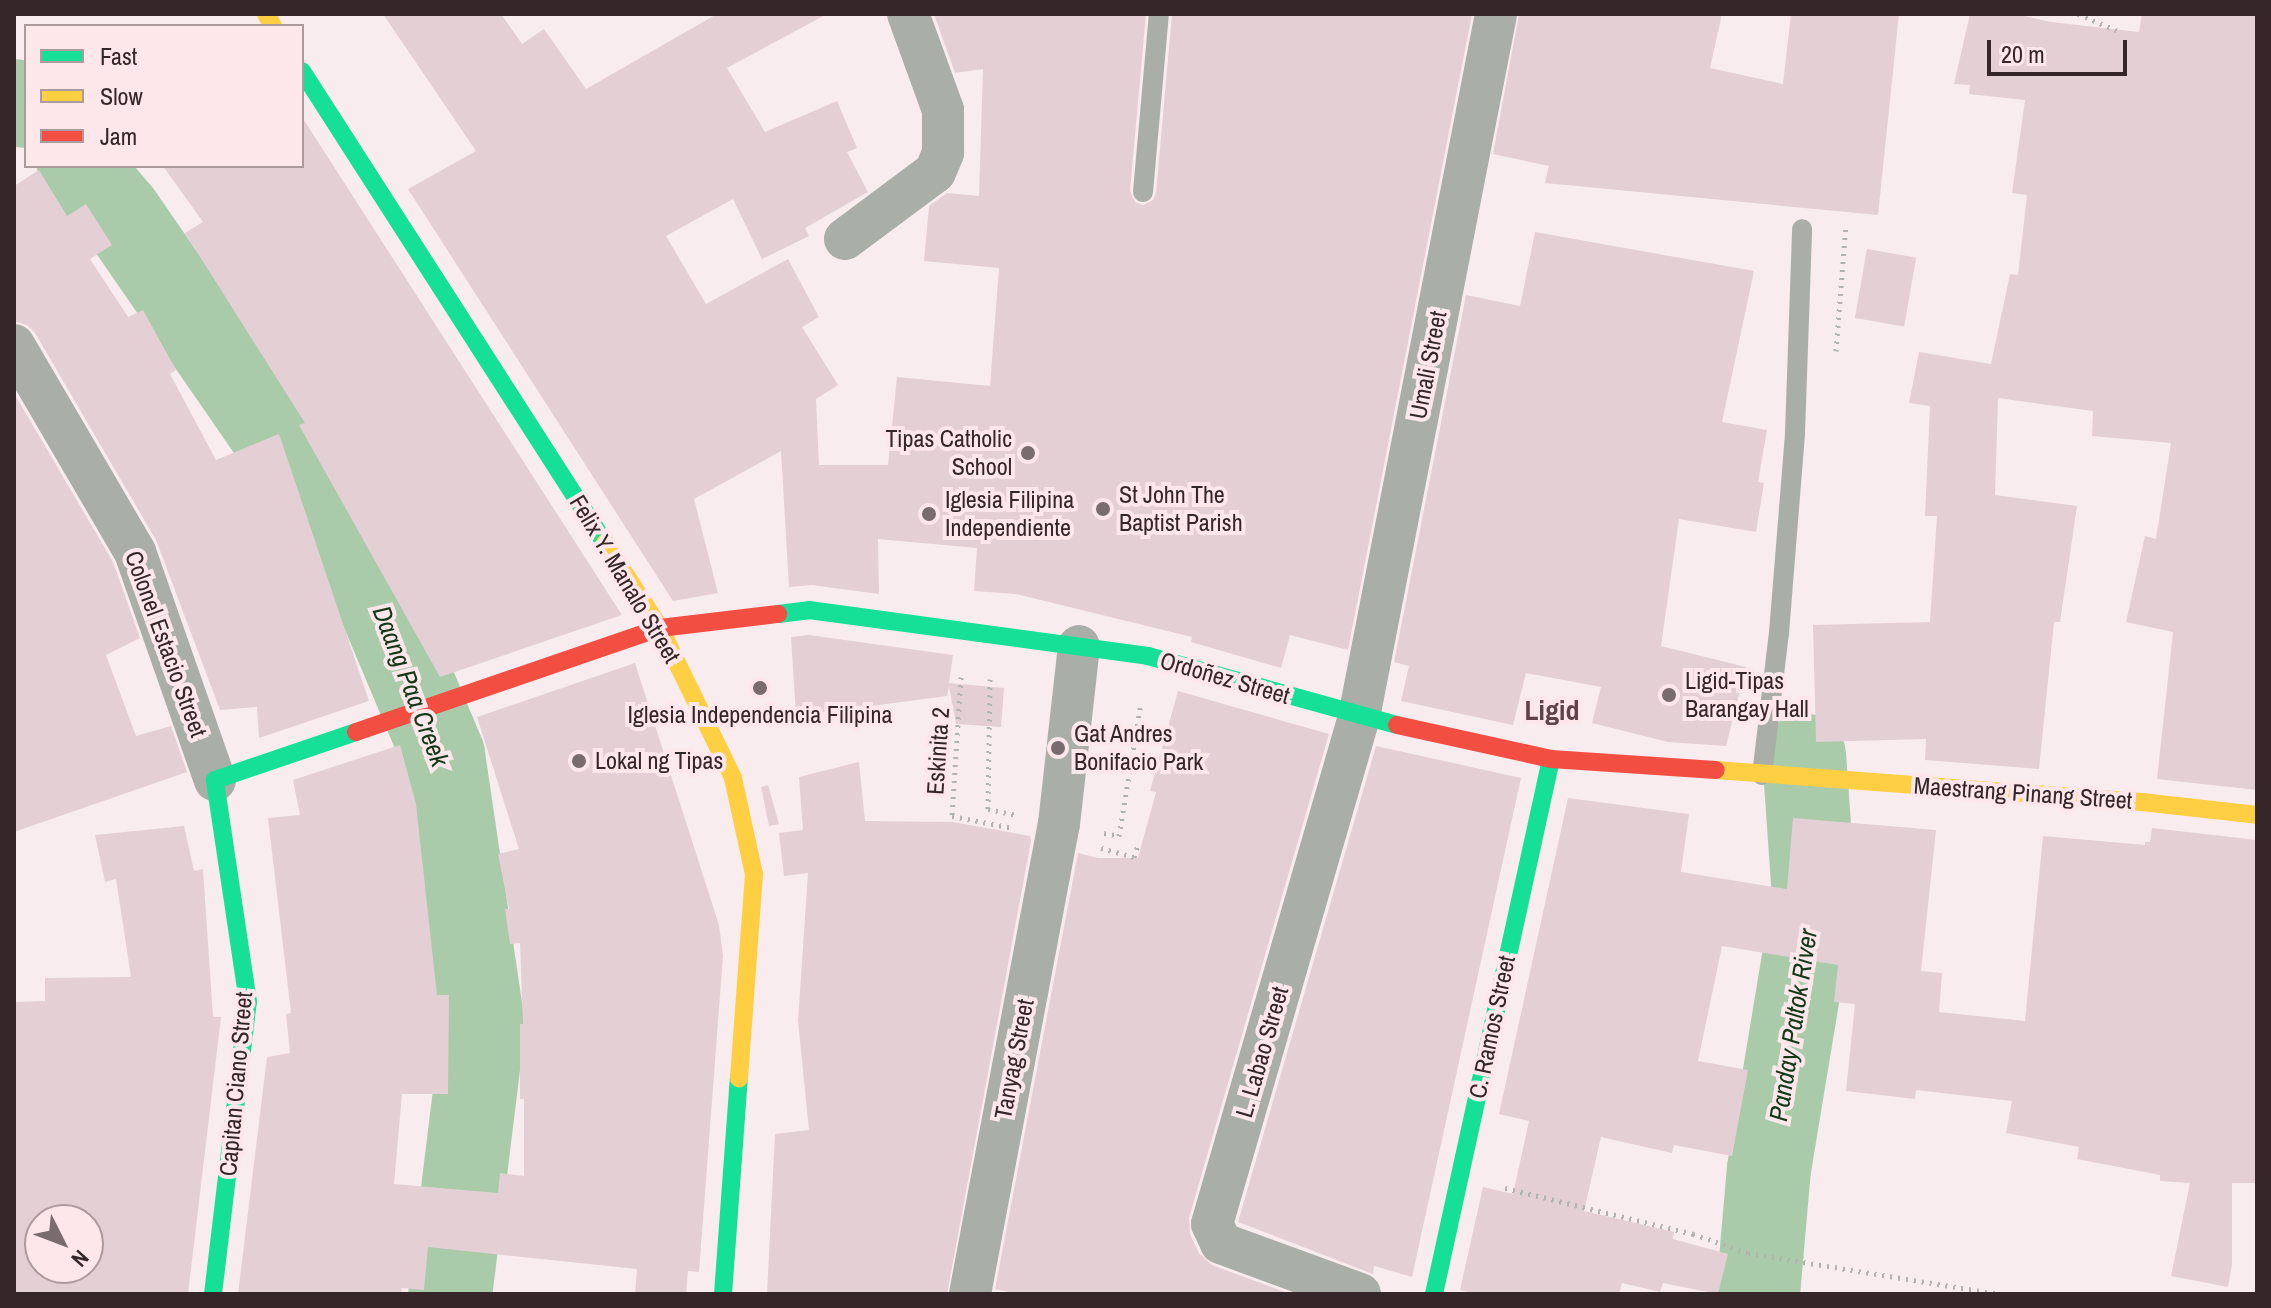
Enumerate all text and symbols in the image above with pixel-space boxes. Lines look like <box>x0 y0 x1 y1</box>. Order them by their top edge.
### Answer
legend <box>24 24 304 168</box>
scale bar <box>1991 24 2131 74</box>
text: 20 m <box>2001 38 2045 70</box>
text: Fast <box>100 40 137 72</box>
text: Slow <box>100 80 143 112</box>
text: Jam <box>100 120 137 152</box>
street label: Umali Street <box>1403 309 1453 421</box>
place label: Tipas Catholic School <box>886 425 1012 481</box>
marker: Tipas Catholic School <box>1019 444 1037 462</box>
place label: St John The Baptist Parish <box>1119 481 1243 537</box>
place label: Iglesia Filipina Independiente <box>945 486 1074 542</box>
street label: Felix Y. Manalo Street <box>563 490 687 668</box>
marker: St John The Baptist Parish <box>1094 500 1112 518</box>
marker: Iglesia Filipina Independiente <box>920 505 938 523</box>
street label: Colonel Estacio Street <box>119 547 213 741</box>
water label: Daang Paa Creek <box>366 601 456 771</box>
street label: Ordoñez Street <box>1157 646 1293 710</box>
place label: Ligid-Tipas Barangay Hall <box>1685 667 1809 723</box>
marker: Iglesia Independencia Filipina <box>751 679 769 697</box>
marker: Ligid-Tipas Barangay Hall <box>1660 686 1678 704</box>
district label: Ligid <box>1525 693 1579 727</box>
place label: Iglesia Independencia Filipina <box>628 701 892 729</box>
street label: Eskinita 2 <box>921 706 955 796</box>
place label: Gat Andres Bonifacio Park <box>1074 720 1203 776</box>
marker: Gat Andres Bonifacio Park <box>1049 739 1067 757</box>
place label: Lokal ng Tipas <box>595 747 724 775</box>
marker: Lokal ng Tipas <box>570 752 588 770</box>
street label: Maestrang Pinang Street <box>1913 771 2133 815</box>
water label: Panday Paltok River <box>1762 927 1824 1123</box>
street label: C. Ramos Street <box>1463 953 1521 1101</box>
street label: L. Labao Street <box>1230 983 1294 1121</box>
street label: Capitan Ciano Street <box>214 991 258 1177</box>
street label: Tanyag Street <box>988 996 1040 1122</box>
north arrow <box>24 1204 104 1284</box>
text: N <box>65 1244 96 1274</box>

